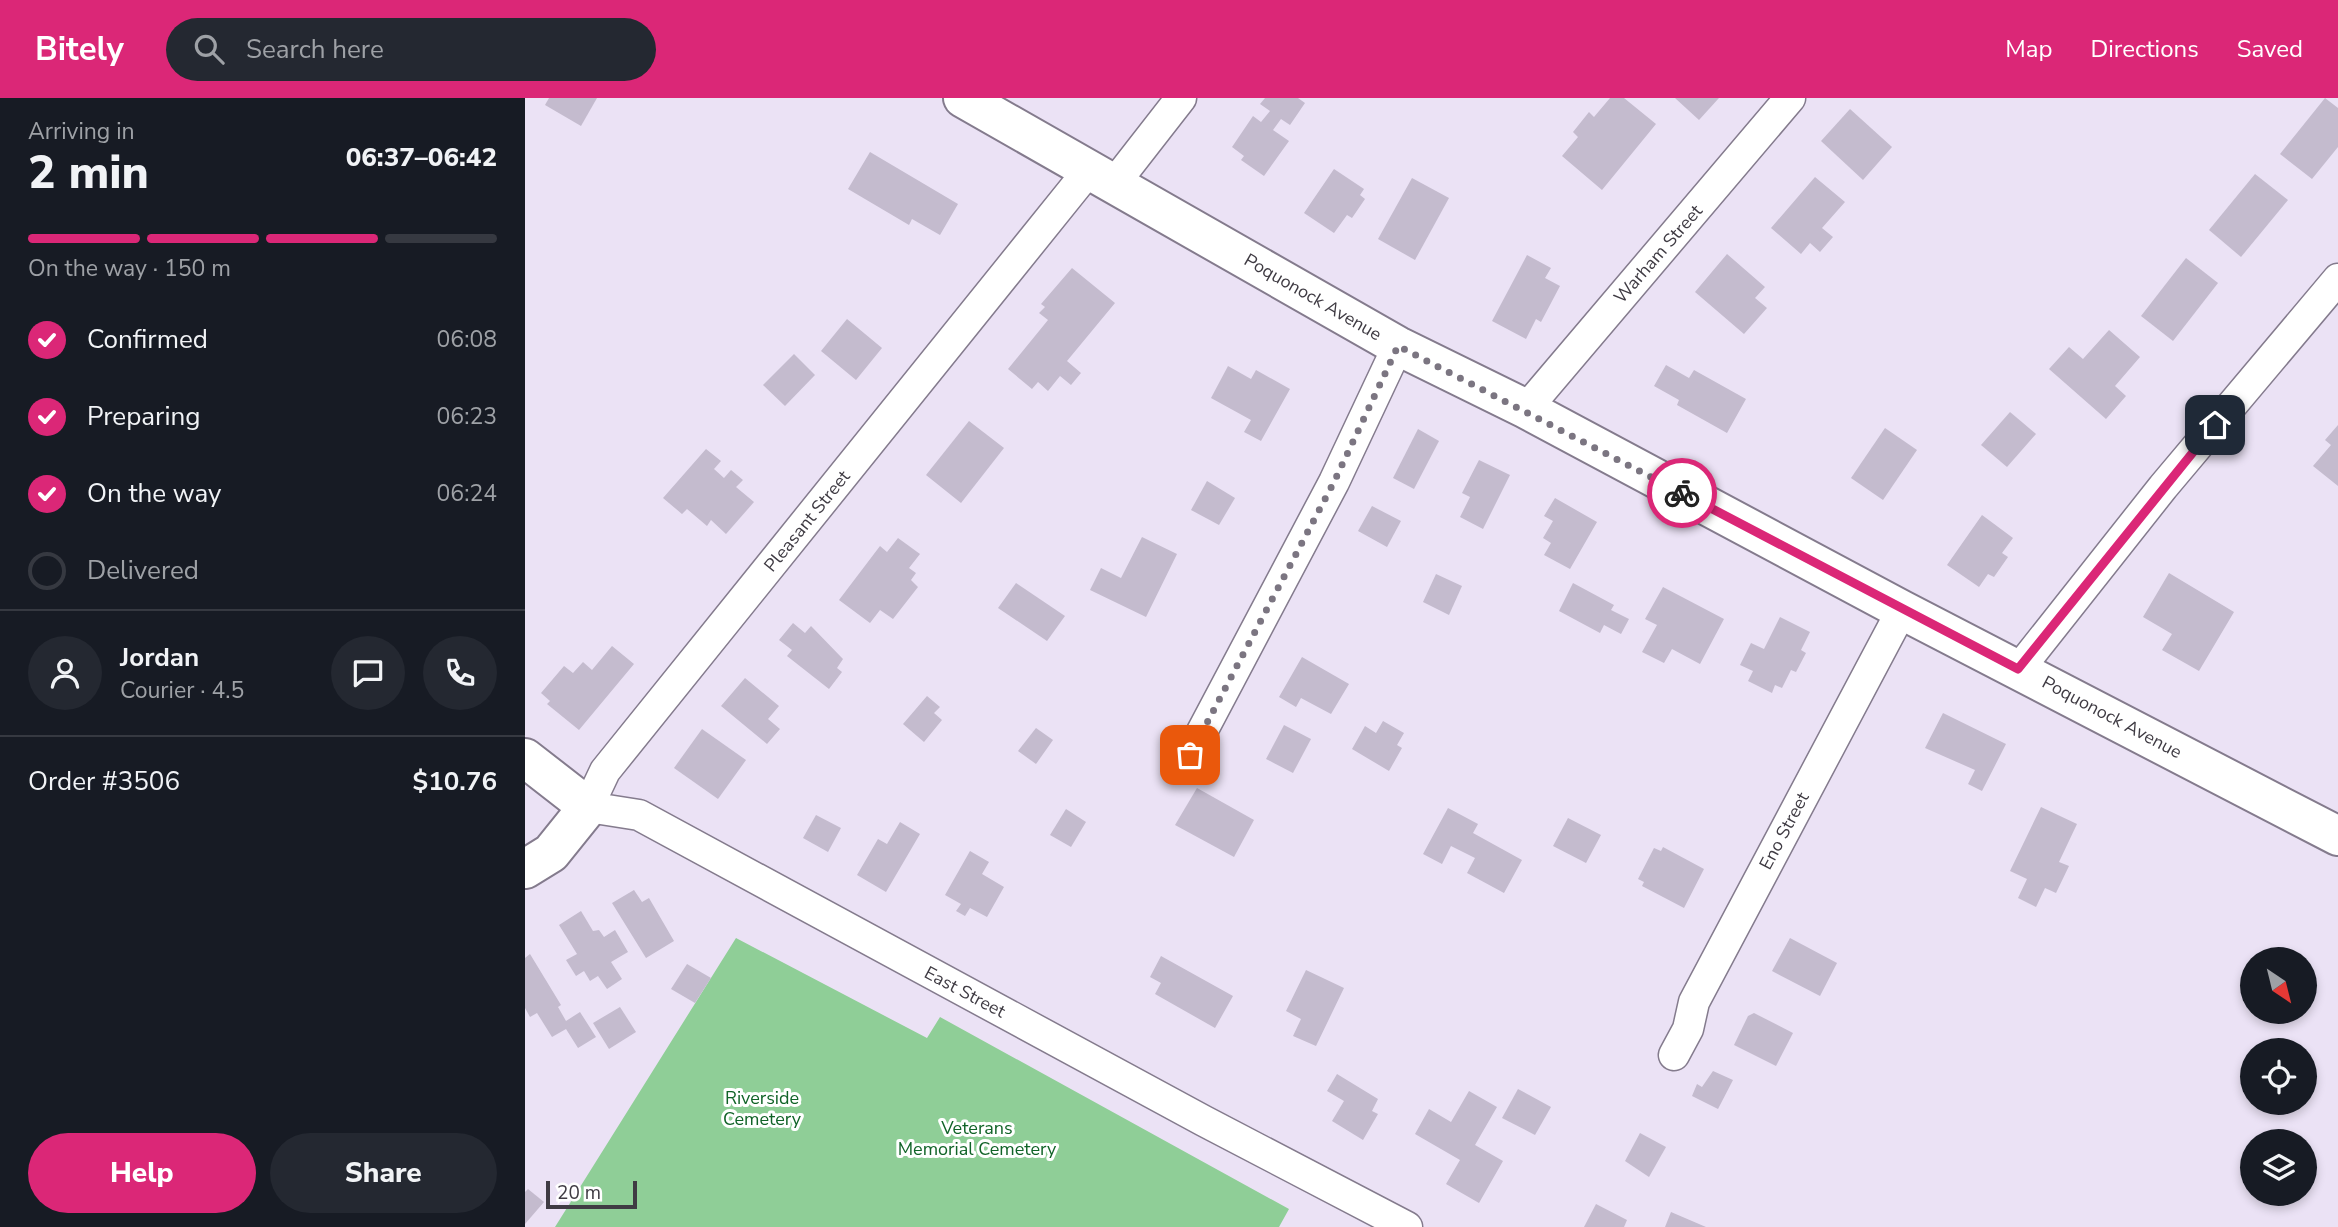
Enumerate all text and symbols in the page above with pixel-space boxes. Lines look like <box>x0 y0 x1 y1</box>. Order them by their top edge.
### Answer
search box <box>166 18 656 81</box>
text: Bitely <box>35 27 124 72</box>
icon: search <box>190 30 228 68</box>
text: Search here <box>246 32 384 67</box>
text: Map <box>2005 33 2052 65</box>
text: Directions <box>2090 33 2199 65</box>
text: Saved <box>2237 33 2303 65</box>
text: Arriving in <box>28 116 135 147</box>
text: 06:37–06:42 <box>346 140 497 175</box>
text: 2 min <box>28 141 149 204</box>
street label: Warham Street <box>1608 199 1708 309</box>
street label: Poquonock Avenue <box>1240 248 1386 346</box>
text: On the way · 150 m <box>28 253 231 284</box>
icon: check <box>28 321 66 359</box>
text: Confirmed <box>87 322 208 357</box>
text: 06:08 <box>437 324 497 355</box>
pin <box>2185 395 2245 455</box>
icon: check <box>28 398 66 436</box>
text: Preparing <box>87 399 200 434</box>
text: 06:23 <box>437 401 497 432</box>
icon: home <box>2196 406 2234 444</box>
courier <box>1647 458 1717 528</box>
street label: Pleasant Street <box>759 465 856 577</box>
icon: bike <box>1663 474 1701 512</box>
icon: check <box>28 475 66 513</box>
text: On the way <box>87 476 221 511</box>
text: 06:24 <box>437 478 497 509</box>
text: Delivered <box>87 553 199 588</box>
button: person <box>28 636 102 710</box>
button: chat <box>331 636 405 710</box>
button: phone <box>423 636 497 710</box>
text: Jordan <box>120 640 199 675</box>
street label: Poquonock Avenue <box>2038 670 2186 764</box>
text: Courier · 4.5 <box>120 675 244 706</box>
pin <box>1160 725 1220 785</box>
icon: bag <box>1171 736 1209 774</box>
text: Order #3506 <box>28 764 180 799</box>
text: $10.76 <box>413 764 497 799</box>
street label: Eno Street <box>1754 787 1815 874</box>
north arrow <box>2240 947 2317 1024</box>
map controls <box>2240 947 2317 1206</box>
street label: East Street <box>920 961 1010 1024</box>
button: locate <box>2240 1038 2317 1115</box>
park label: Riverside Cemetery <box>723 1086 802 1131</box>
park label: Veterans Memorial Cemetery <box>898 1116 1057 1161</box>
button: layers <box>2240 1129 2317 1206</box>
button: Help <box>28 1133 256 1213</box>
button: Share <box>270 1133 497 1213</box>
scale bar <box>546 1178 637 1210</box>
text: 20 m <box>557 1180 601 1206</box>

